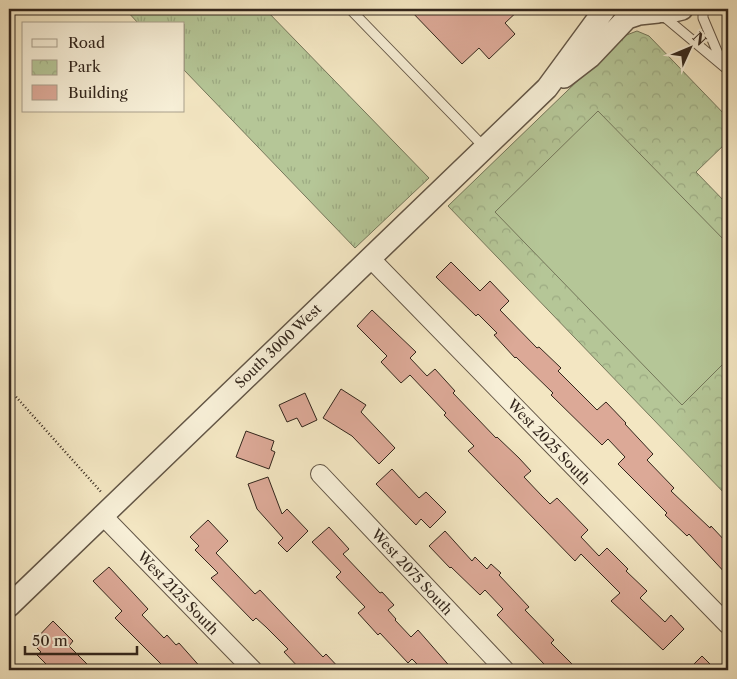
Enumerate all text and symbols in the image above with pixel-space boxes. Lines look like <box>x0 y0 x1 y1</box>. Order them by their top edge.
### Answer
legend <box>22 22 185 112</box>
north arrow <box>664 22 714 72</box>
text: N <box>689 28 710 50</box>
text: Road <box>68 33 105 52</box>
text: Park <box>68 57 102 76</box>
text: Building <box>68 83 128 102</box>
street label: South 3000 West <box>231 300 325 392</box>
street label: West 2025 South <box>503 395 595 489</box>
street label: West 2075 South <box>367 524 457 619</box>
street label: West 2125 South <box>133 547 223 639</box>
scale bar <box>25 624 138 656</box>
text: 50 m <box>32 631 68 650</box>

